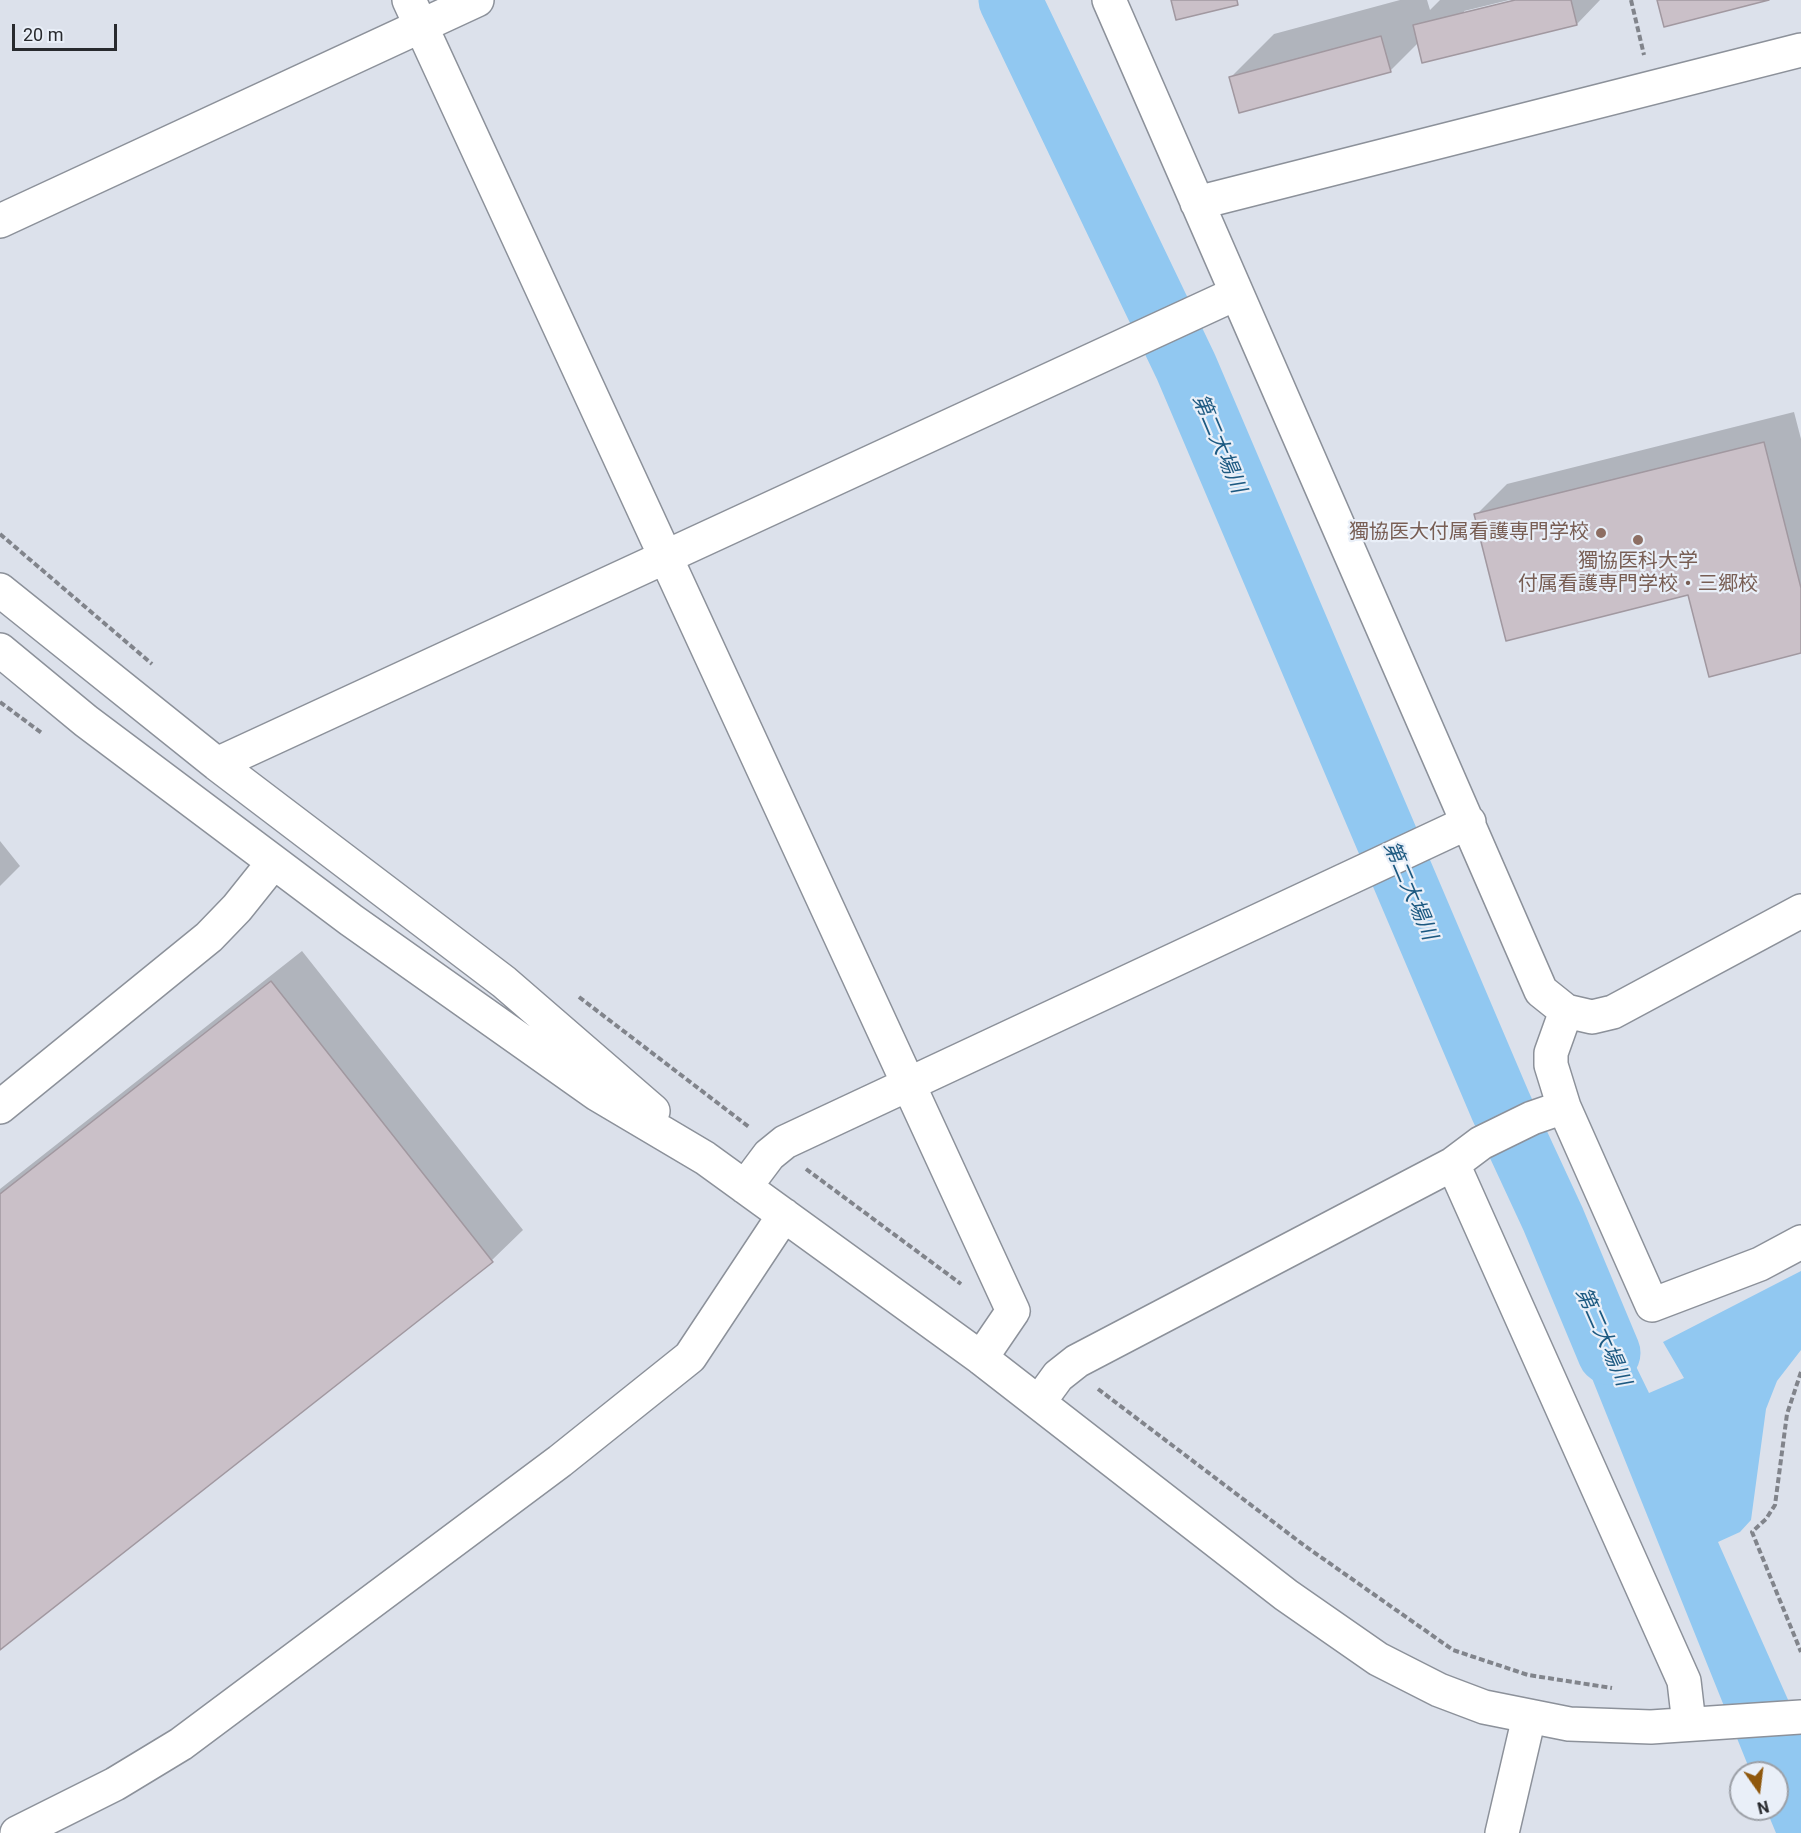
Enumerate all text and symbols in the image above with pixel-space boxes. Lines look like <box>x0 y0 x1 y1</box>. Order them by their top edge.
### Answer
scale bar <box>15 12 120 50</box>
text: 20 m <box>23 24 63 45</box>
water label: 第二大場川 <box>1186 391 1250 497</box>
place label: 獨協医大付属看護専門学校 <box>1349 521 1589 545</box>
marker: 獨協医大付属看護専門学校 <box>1594 526 1608 540</box>
marker: 獨協医科大学 付属看護専門学校・三郷校 <box>1631 533 1645 547</box>
place label: 獨協医科大学 付属看護専門学校・三郷校 <box>1518 550 1758 597</box>
water label: 第二大場川 <box>1377 838 1441 944</box>
water label: 第二大場川 <box>1569 1284 1635 1390</box>
north arrow <box>1729 1761 1789 1821</box>
text: N <box>1755 1796 1771 1818</box>

